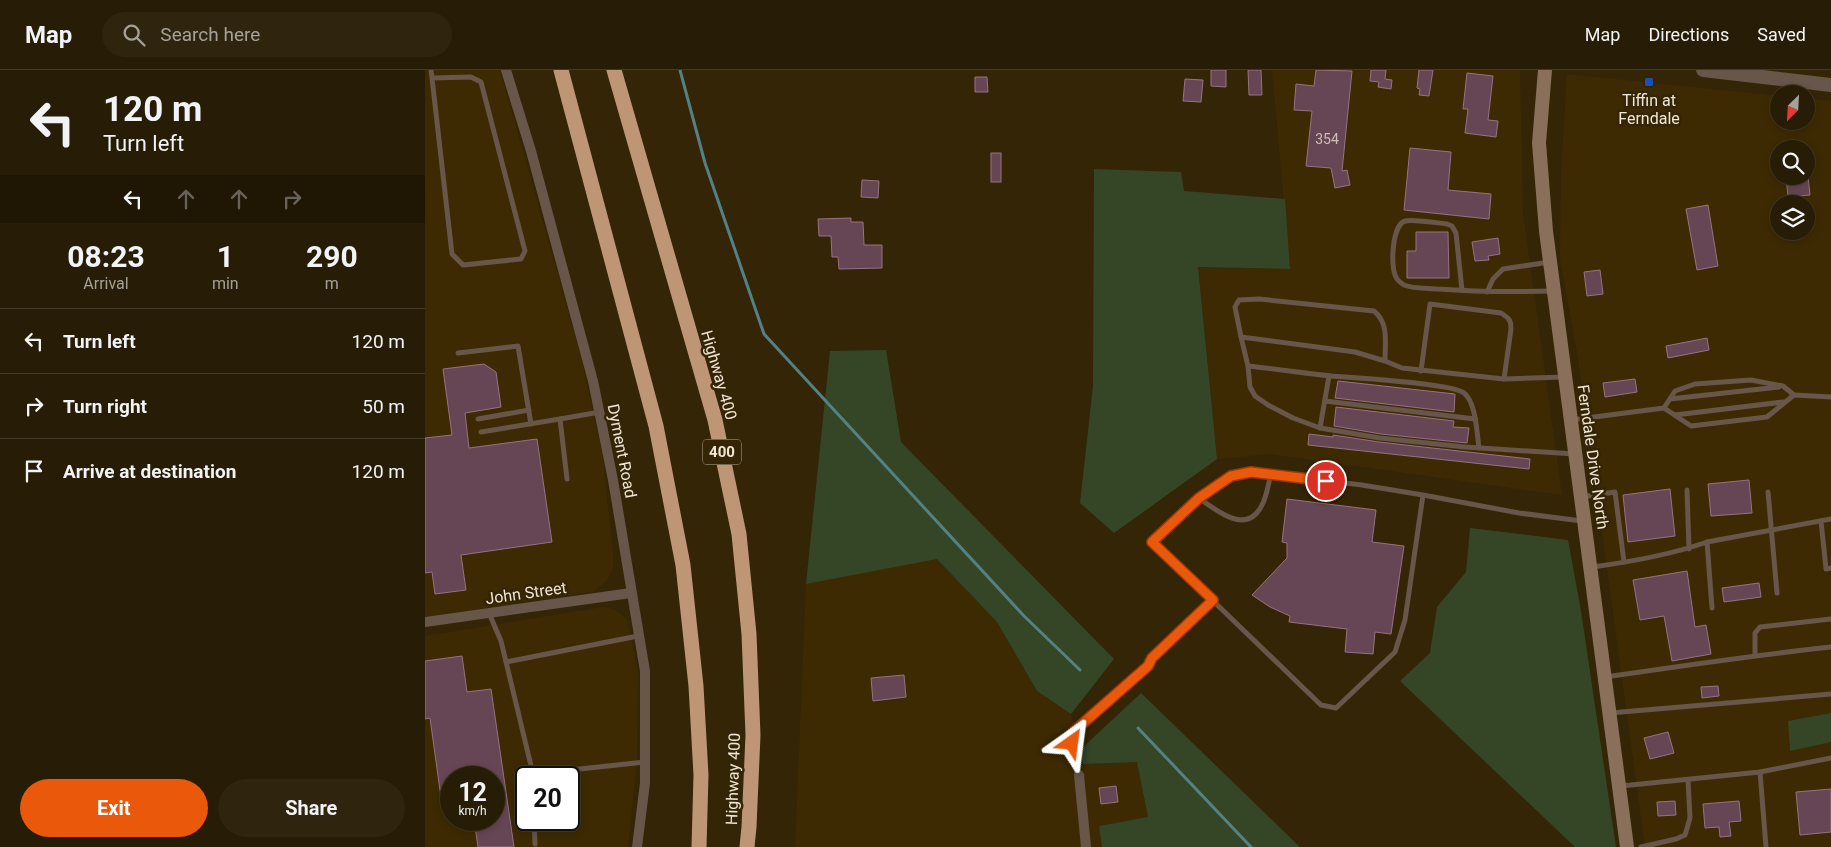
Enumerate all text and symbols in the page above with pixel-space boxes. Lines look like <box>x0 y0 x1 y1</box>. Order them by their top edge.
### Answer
search box <box>102 12 452 57</box>
text: Map <box>25 21 72 49</box>
icon: search <box>120 21 148 49</box>
text: Search here <box>160 23 260 46</box>
text: Map <box>1585 24 1620 45</box>
text: Directions <box>1648 24 1729 45</box>
text: Saved <box>1757 24 1806 45</box>
marker: Tiffin at Ferndale <box>1643 76 1655 88</box>
north arrow <box>1770 85 1815 130</box>
map controls <box>1770 85 1815 240</box>
text: 120 m <box>103 89 202 130</box>
icon: left <box>20 90 85 155</box>
place label: Tiffin at Ferndale <box>1618 91 1680 128</box>
text: Turn left <box>103 131 184 156</box>
house number: 354 <box>1315 131 1339 147</box>
button: search <box>1770 140 1815 185</box>
icon: left <box>119 185 147 213</box>
icon: ahead <box>172 185 200 213</box>
icon: ahead <box>225 185 253 213</box>
icon: right <box>278 185 306 213</box>
button: layers <box>1770 195 1815 240</box>
text: 08:23 <box>67 239 145 274</box>
text: 1 <box>217 239 234 274</box>
text: 290 <box>306 239 358 274</box>
text: Arrival <box>83 274 129 293</box>
text: min <box>212 274 239 293</box>
text: m <box>325 274 339 293</box>
icon: left <box>20 327 48 355</box>
street label: Highway 400 <box>697 328 741 422</box>
text: Turn left <box>63 330 136 353</box>
text: 120 m <box>352 330 405 353</box>
street label: Ferndale Drive North <box>1573 383 1613 531</box>
icon: right <box>20 392 48 420</box>
text: Turn right <box>63 395 147 418</box>
text: 50 m <box>362 395 405 418</box>
street label: Dyment Road <box>604 402 640 500</box>
road number: 400 <box>703 440 741 464</box>
icon: arrive <box>20 457 48 485</box>
text: Arrive at destination <box>63 460 236 483</box>
text: 120 m <box>352 460 405 483</box>
pin <box>1305 460 1347 502</box>
icon: arrive <box>1312 467 1340 495</box>
street label: John Street <box>484 578 568 608</box>
position arrow <box>1045 716 1097 768</box>
street label: Highway 400 <box>722 733 744 825</box>
speed limit sign: 20 <box>515 766 580 831</box>
text: 12 <box>458 778 487 807</box>
button: Exit <box>20 779 208 837</box>
button: Share <box>218 779 405 837</box>
text: km/h <box>458 804 487 818</box>

